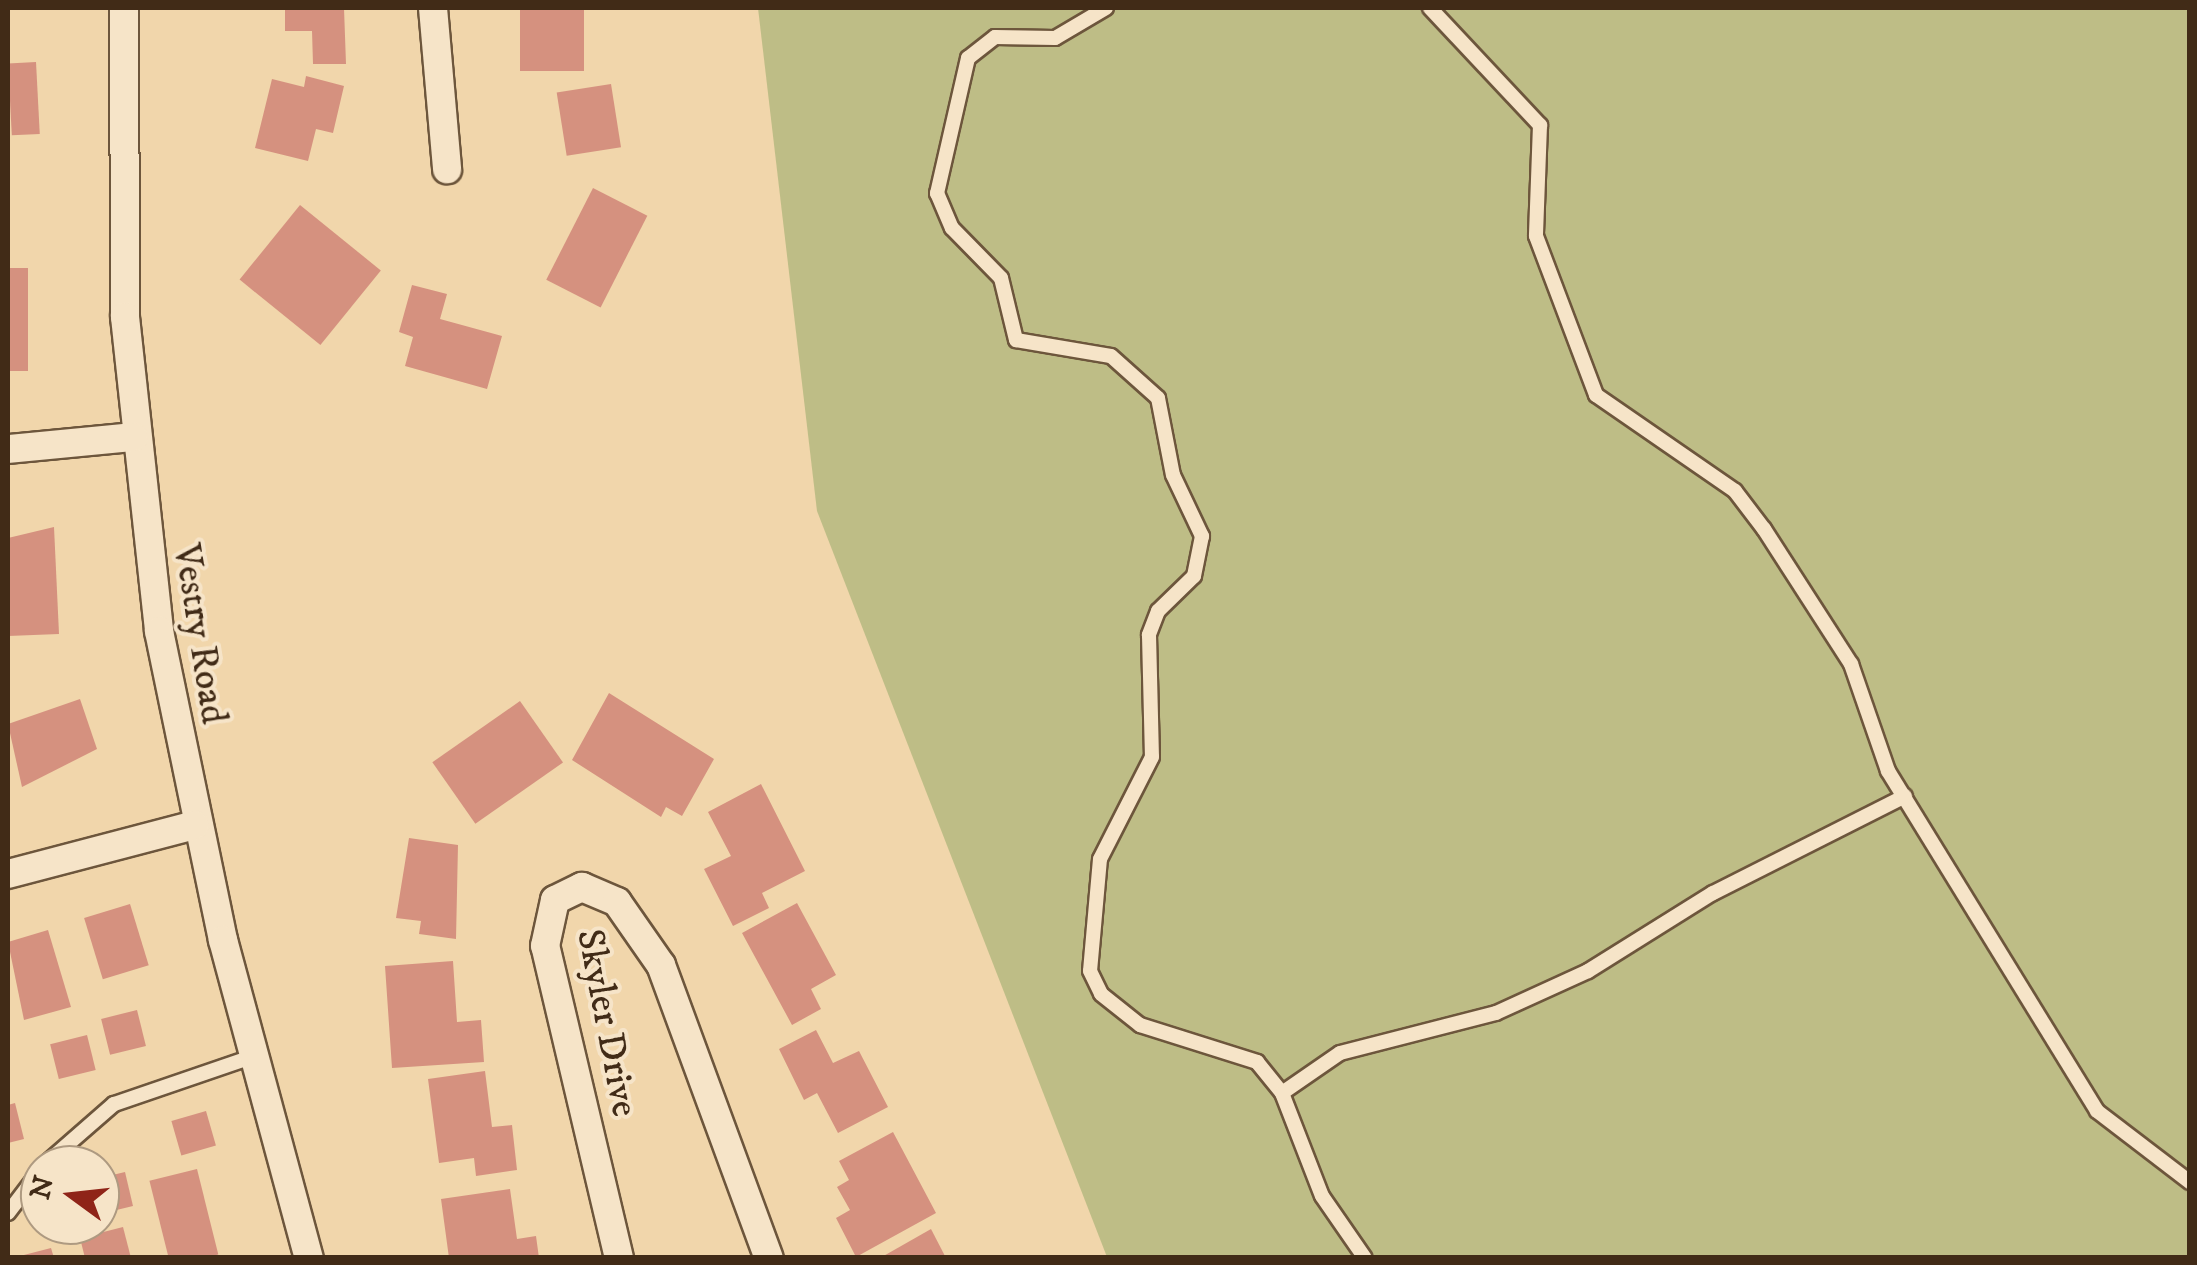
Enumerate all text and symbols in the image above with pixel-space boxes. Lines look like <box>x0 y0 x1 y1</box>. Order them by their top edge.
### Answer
street label: Vestry Road <box>162 541 236 727</box>
street label: Skyler Drive <box>565 925 647 1121</box>
north arrow <box>20 1145 120 1245</box>
text: N <box>23 1172 62 1203</box>

